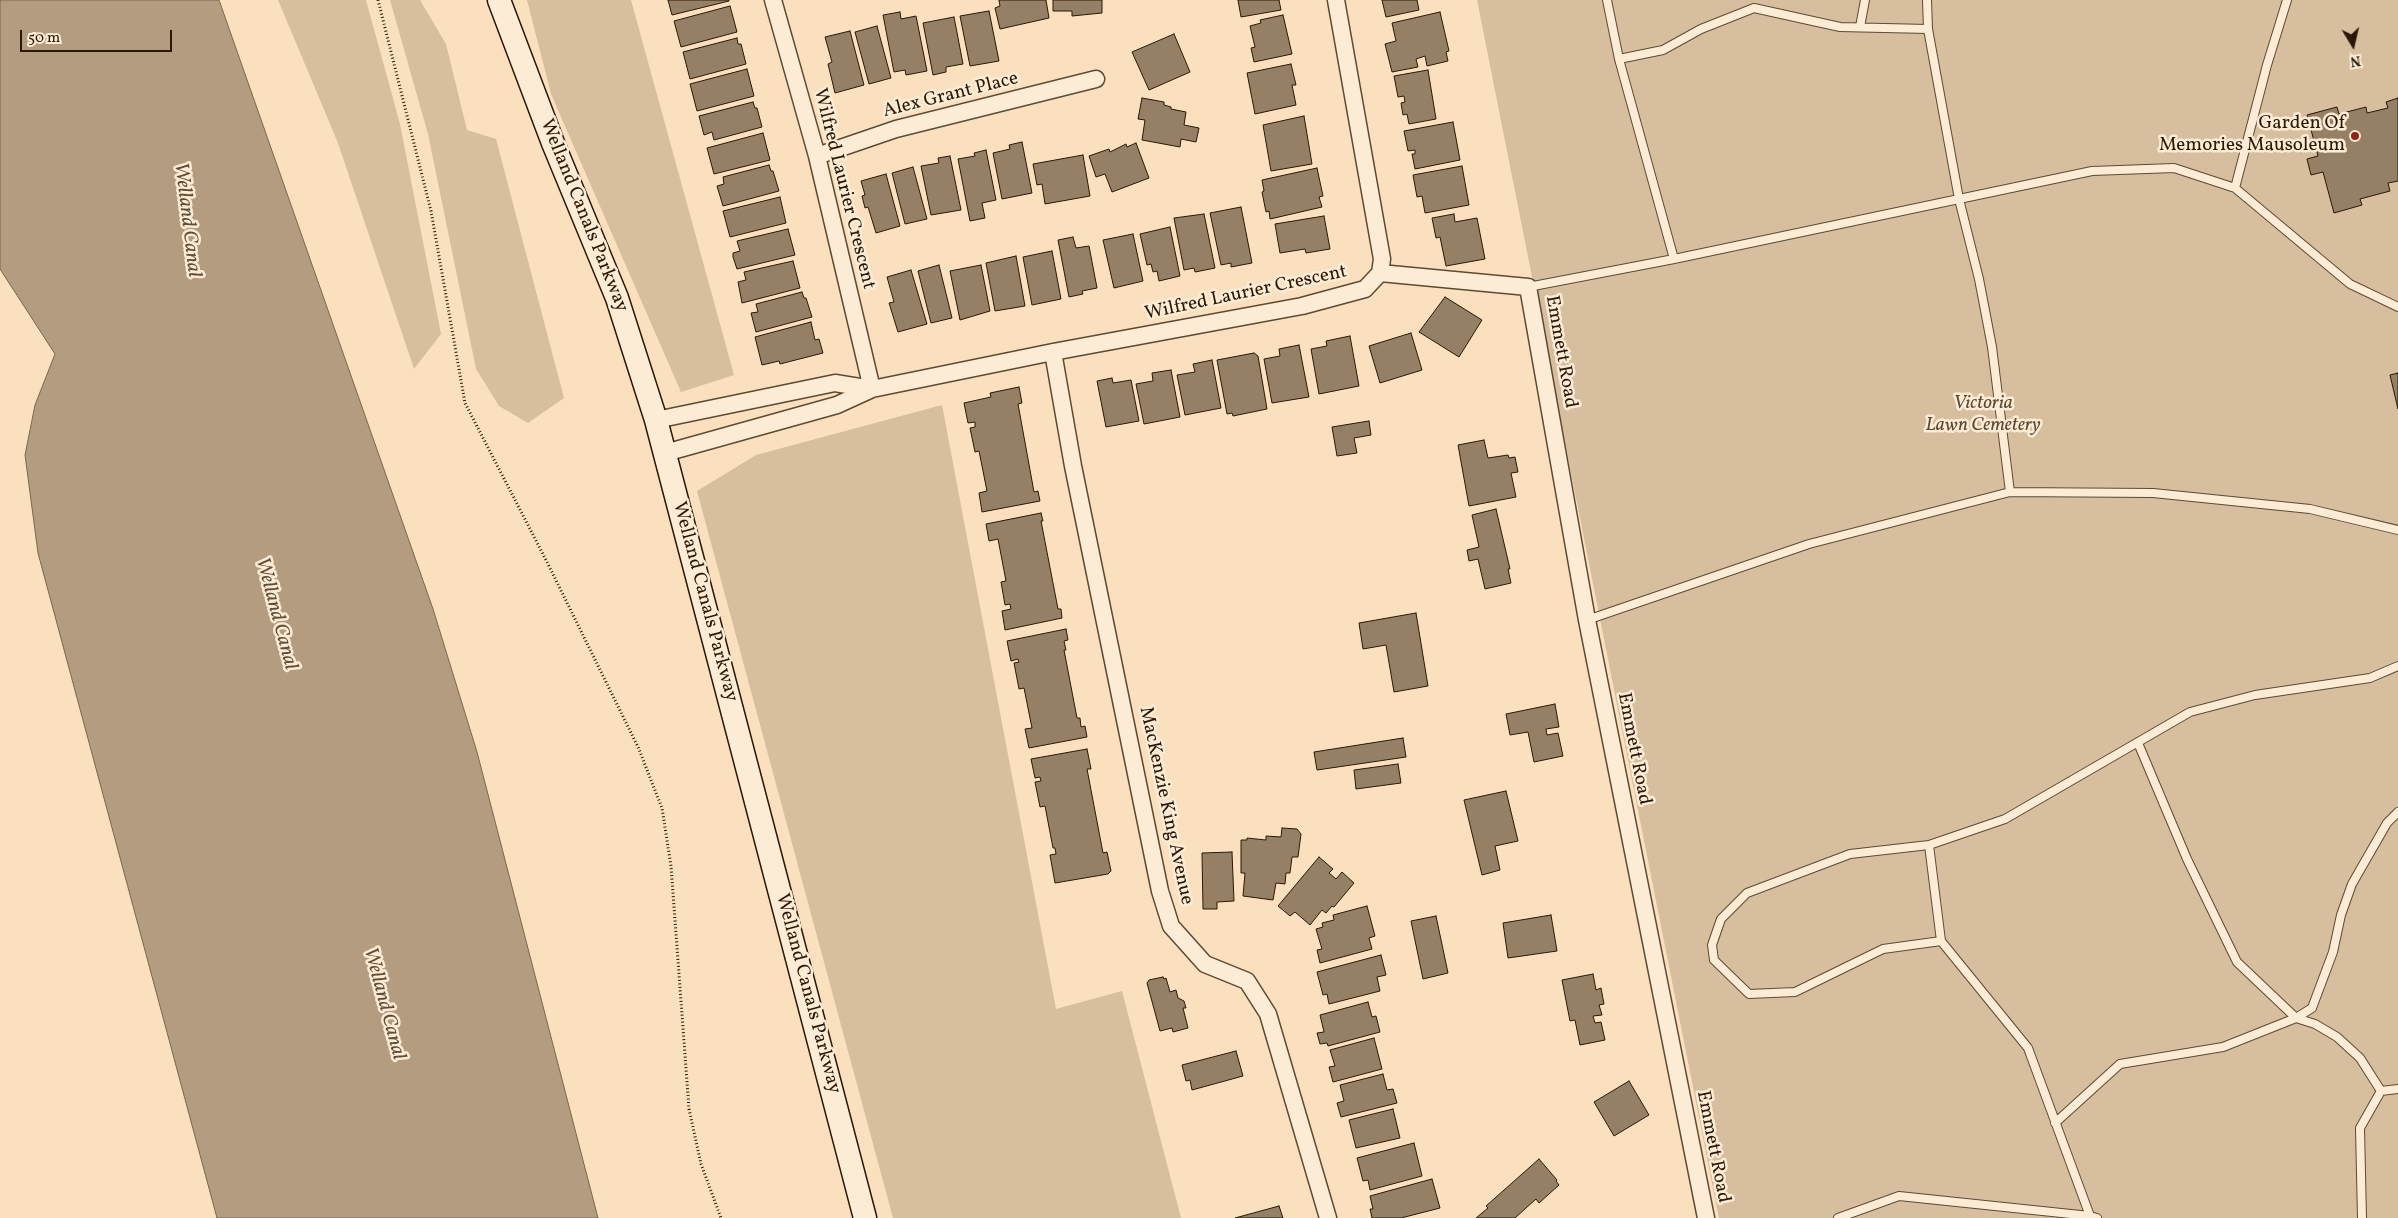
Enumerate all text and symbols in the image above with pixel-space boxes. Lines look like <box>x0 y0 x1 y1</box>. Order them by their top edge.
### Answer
scale bar <box>22 20 175 52</box>
north arrow <box>2328 20 2378 70</box>
text: 50 m <box>28 28 60 49</box>
text: N <box>2349 50 2362 70</box>
street label: Alex Grant Place <box>881 68 1021 124</box>
street label: Wilfred Laurier Crescent <box>807 86 879 292</box>
place label: Garden Of Memories Mausoleum <box>2159 114 2345 158</box>
street label: Welland Canals Parkway <box>534 116 632 316</box>
marker: Garden Of Memories Mausoleum <box>2349 130 2361 142</box>
water label: Welland Canal <box>167 161 205 279</box>
street label: Wilfred Laurier Crescent <box>1143 261 1349 327</box>
street label: Emmett Road <box>1539 294 1581 410</box>
park label: Victoria Lawn Cemetery <box>1925 394 2041 438</box>
street label: Welland Canals Parkway <box>666 499 742 705</box>
water label: Welland Canal <box>248 555 302 673</box>
street label: Emmett Road <box>1611 691 1655 807</box>
street label: MacKenzie King Avenue <box>1133 705 1197 907</box>
street label: Welland Canals Parkway <box>769 891 845 1097</box>
water label: Welland Canal <box>356 945 410 1063</box>
street label: Emmett Road <box>1690 1089 1734 1205</box>

